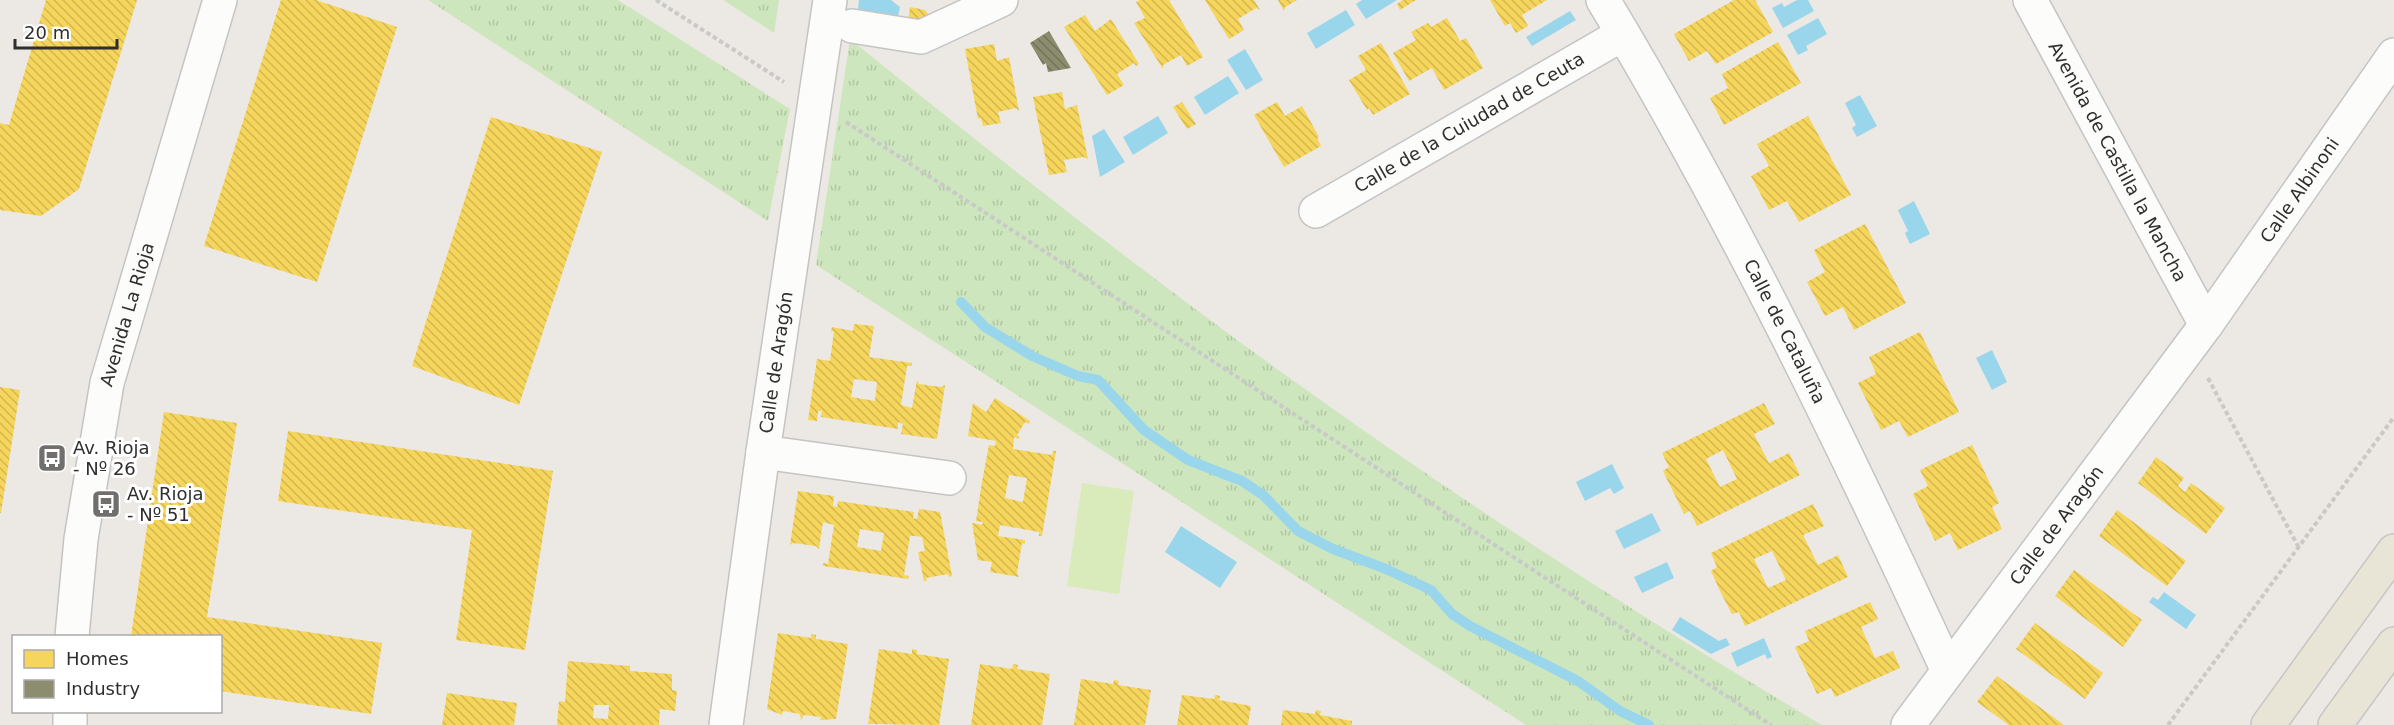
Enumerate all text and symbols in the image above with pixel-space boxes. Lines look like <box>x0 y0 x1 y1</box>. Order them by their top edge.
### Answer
scale bar <box>15 12 117 50</box>
text: 20 m <box>24 22 70 43</box>
street label: Avenida de Castilla la Mancha <box>2045 38 2192 285</box>
street label: Calle de la Cuiudad de Ceuta <box>1350 48 1588 197</box>
street label: Calle Albinoni <box>2256 133 2343 246</box>
street label: Avenida La Rioja <box>96 240 158 389</box>
street label: Calle de Cataluña <box>1740 255 1830 407</box>
street label: Calle de Aragón <box>755 290 797 435</box>
place label: Av. Rioja - Nº 26 <box>73 437 150 479</box>
bus stop icon: Av. Rioja - Nº 26 <box>36 442 68 474</box>
street label: Calle de Aragón <box>2005 461 2108 589</box>
place label: Av. Rioja - Nº 51 <box>127 483 204 525</box>
bus stop icon: Av. Rioja - Nº 51 <box>90 488 122 520</box>
legend <box>12 635 222 713</box>
text: Homes <box>66 648 129 669</box>
text: Industry <box>66 678 140 699</box>

